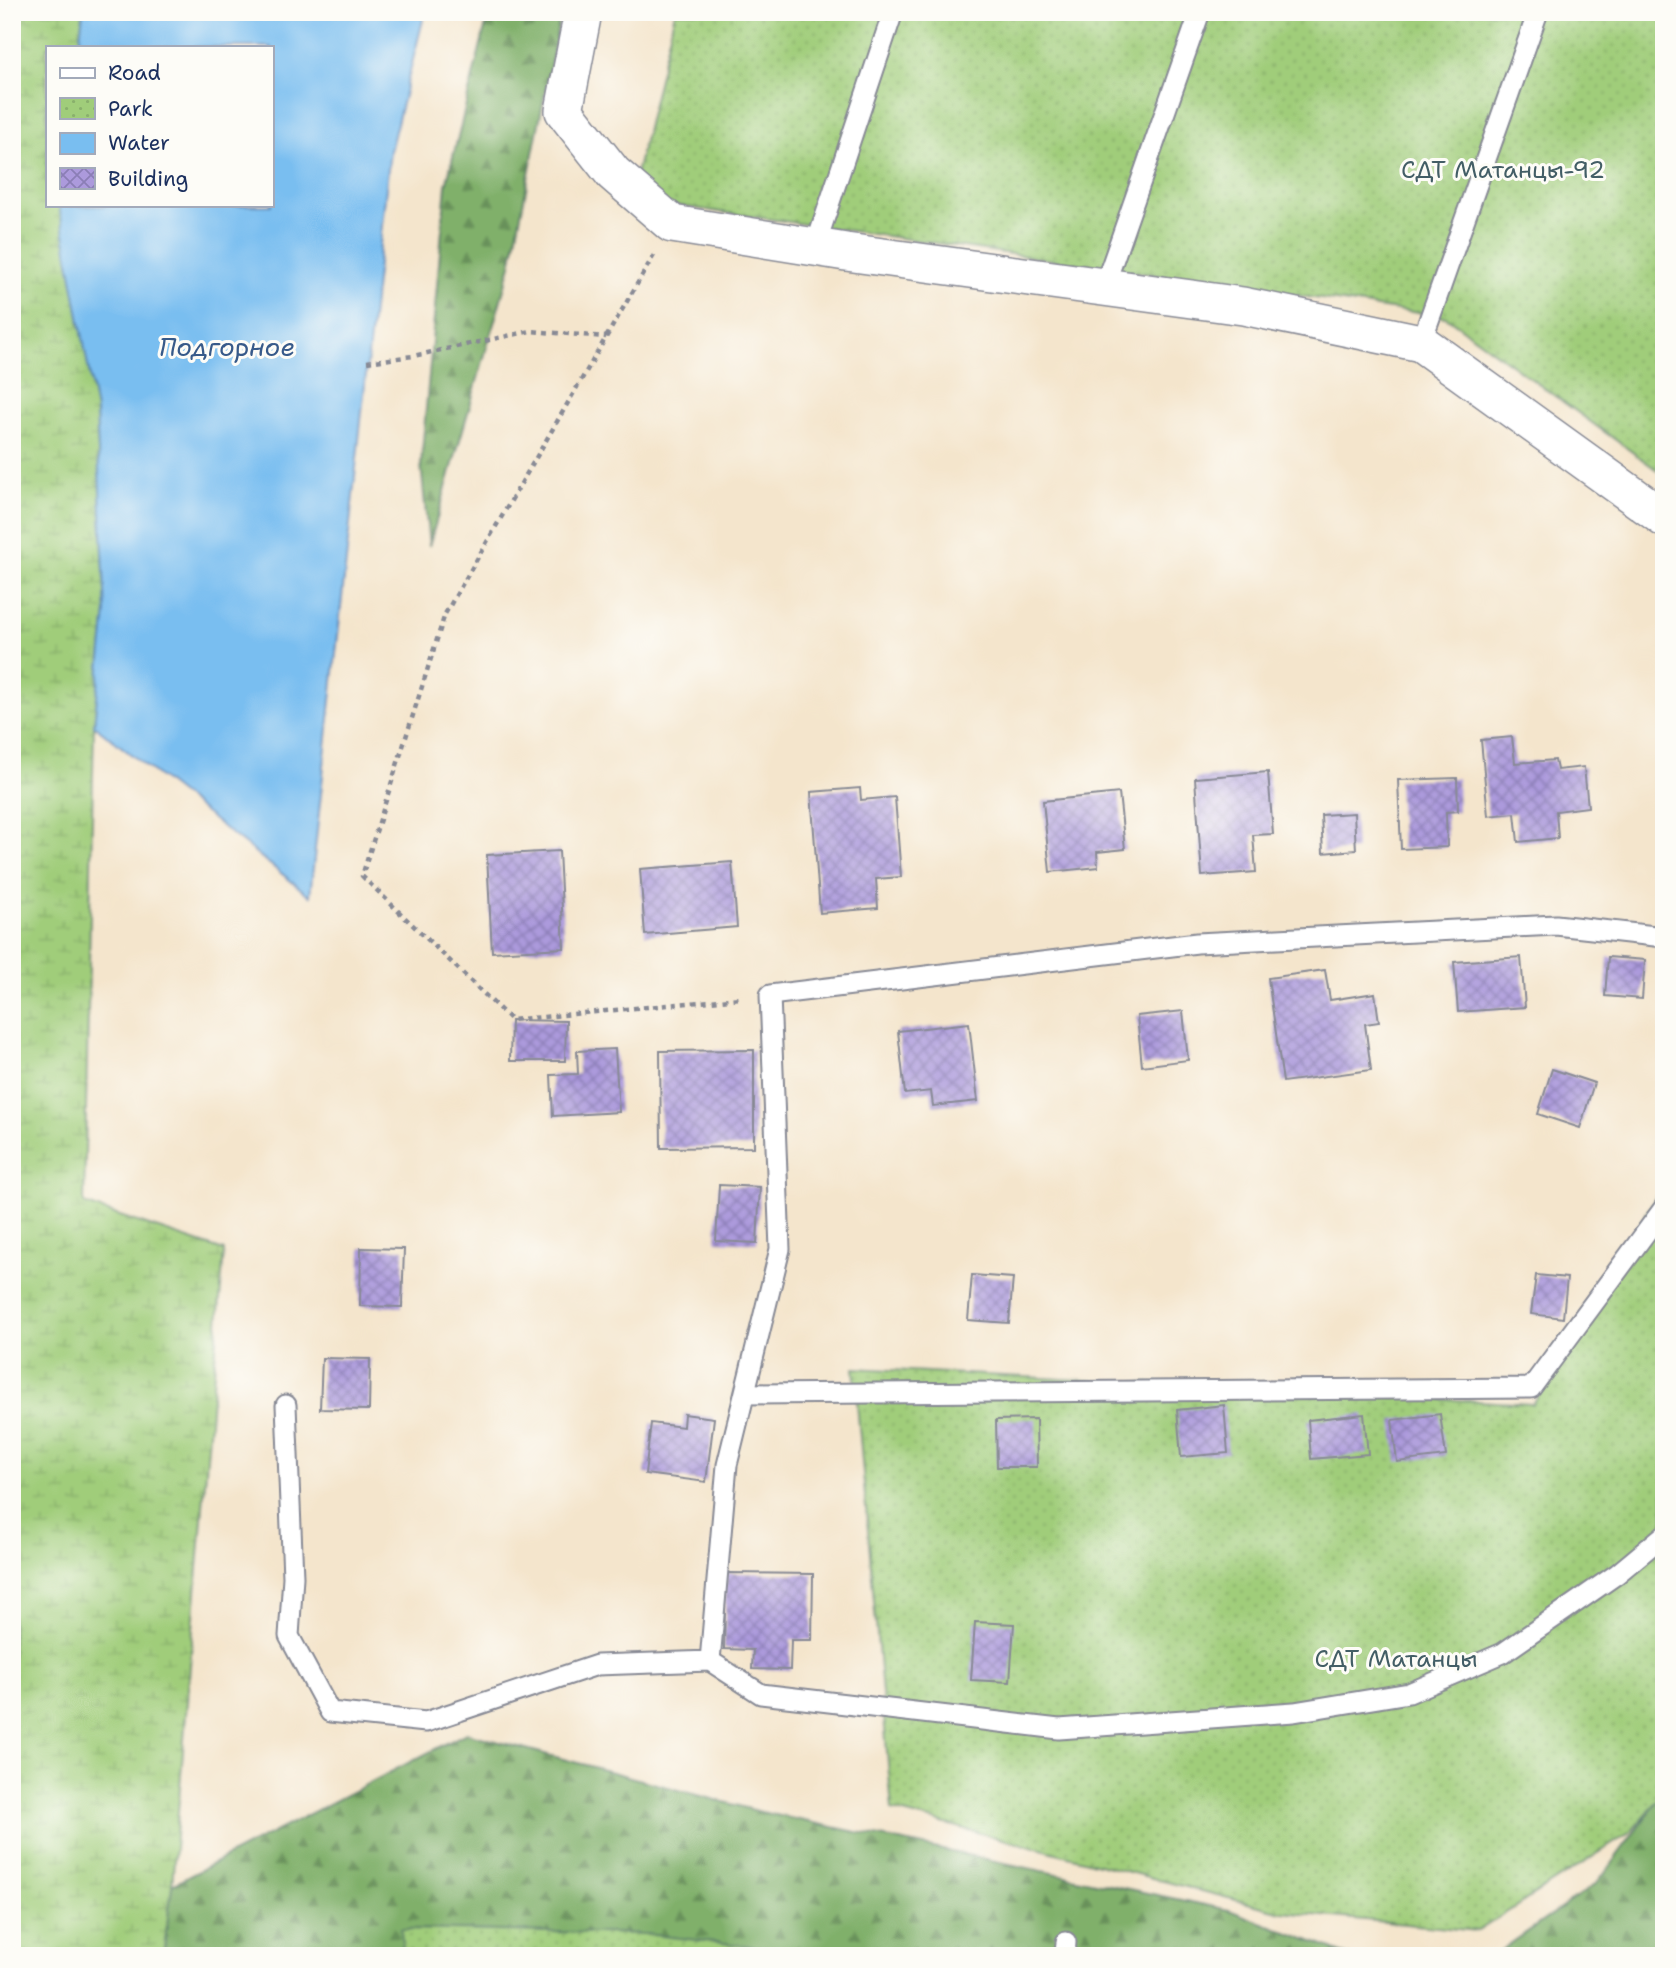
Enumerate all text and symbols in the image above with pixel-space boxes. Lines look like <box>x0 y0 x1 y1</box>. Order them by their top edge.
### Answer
legend <box>46 46 273 206</box>
text: Road <box>108 59 161 87</box>
text: Park <box>108 95 153 123</box>
text: Water <box>108 129 170 157</box>
park label: СДТ Матанцы-92 <box>1401 154 1605 186</box>
text: Building <box>108 165 188 193</box>
water label: Подгорное <box>159 329 295 364</box>
park label: СДТ Матанцы <box>1314 1643 1478 1675</box>

